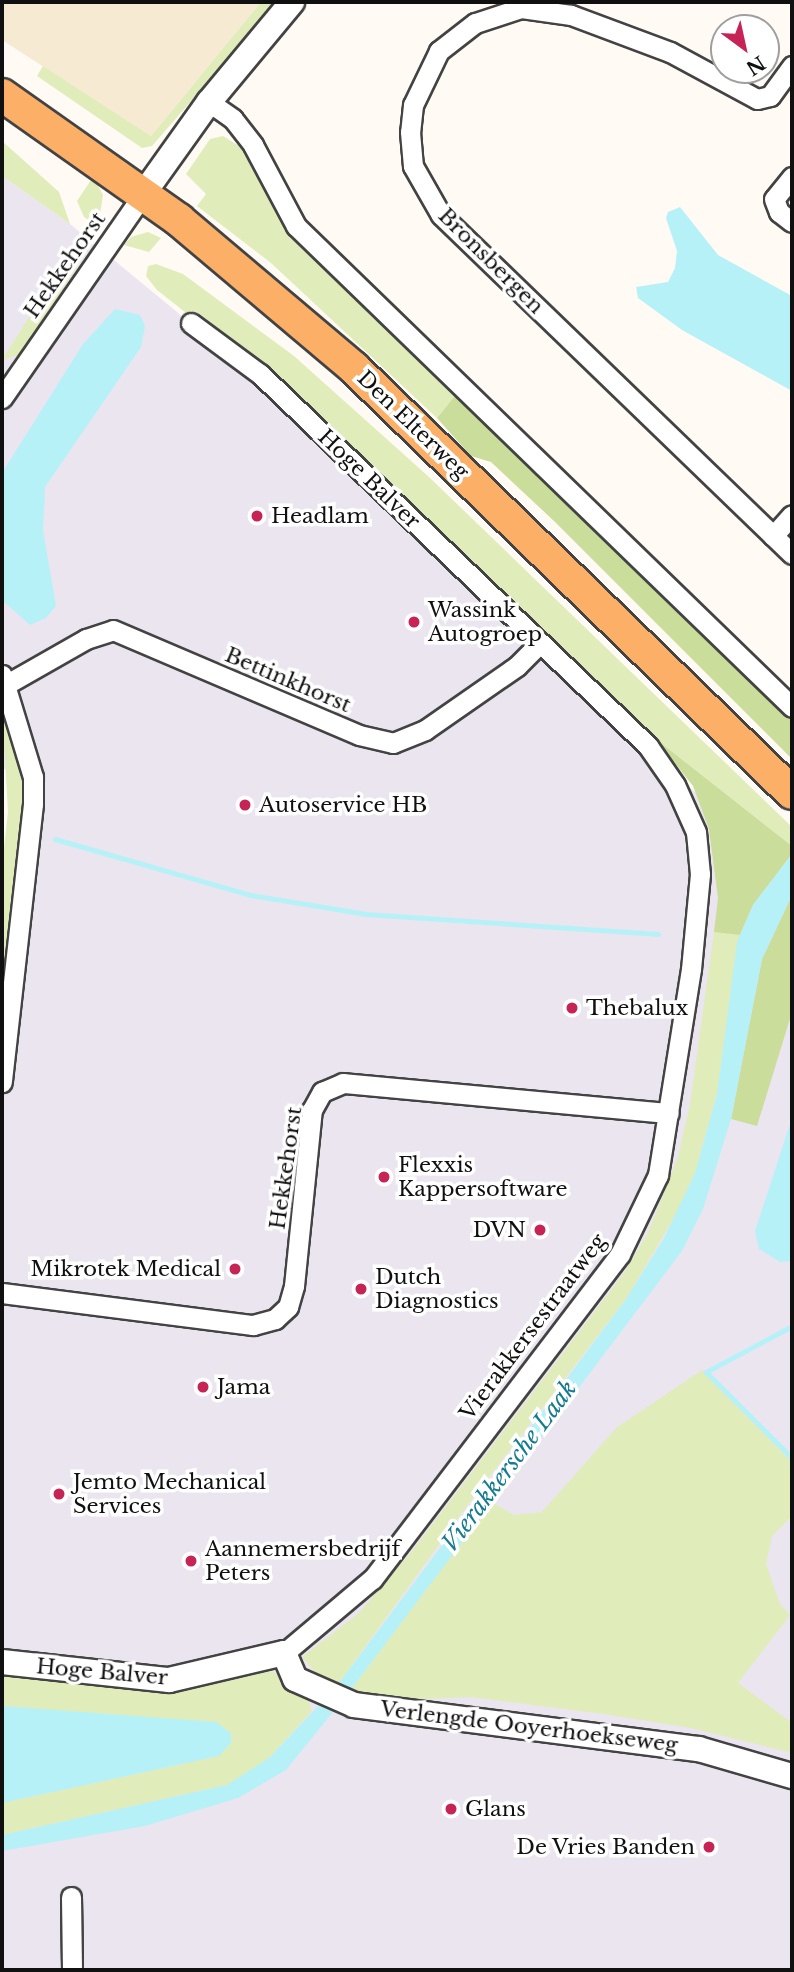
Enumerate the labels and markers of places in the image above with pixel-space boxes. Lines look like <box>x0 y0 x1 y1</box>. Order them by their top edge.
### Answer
place label: Headlam <box>271 503 369 529</box>
marker: Headlam <box>249 508 265 524</box>
place label: Wassink Autogroep <box>428 597 542 647</box>
marker: Wassink Autogroep <box>406 614 422 630</box>
place label: Autoservice HB <box>259 792 427 818</box>
marker: Autoservice HB <box>237 797 253 813</box>
place label: Thebalux <box>586 995 688 1021</box>
marker: Thebalux <box>564 1000 580 1016</box>
place label: Flexxis Kappersoftware <box>398 1152 568 1202</box>
marker: Flexxis Kappersoftware <box>376 1169 392 1185</box>
place label: DVN <box>473 1217 526 1243</box>
marker: DVN <box>532 1222 548 1238</box>
place label: Mikrotek Medical <box>30 1256 221 1282</box>
marker: Mikrotek Medical <box>227 1261 243 1277</box>
place label: Dutch Diagnostics <box>375 1264 499 1314</box>
marker: Dutch Diagnostics <box>353 1281 369 1297</box>
place label: Jama <box>217 1374 270 1400</box>
marker: Jama <box>195 1379 211 1395</box>
place label: Jemto Mechanical Services <box>73 1469 266 1519</box>
marker: Jemto Mechanical Services <box>51 1486 67 1502</box>
place label: Aannemersbedrijf Peters <box>205 1536 400 1586</box>
marker: Aannemersbedrijf Peters <box>183 1553 199 1569</box>
place label: Glans <box>465 1796 526 1822</box>
marker: Glans <box>443 1801 459 1817</box>
place label: De Vries Banden <box>516 1834 695 1860</box>
marker: De Vries Banden <box>701 1839 717 1855</box>

